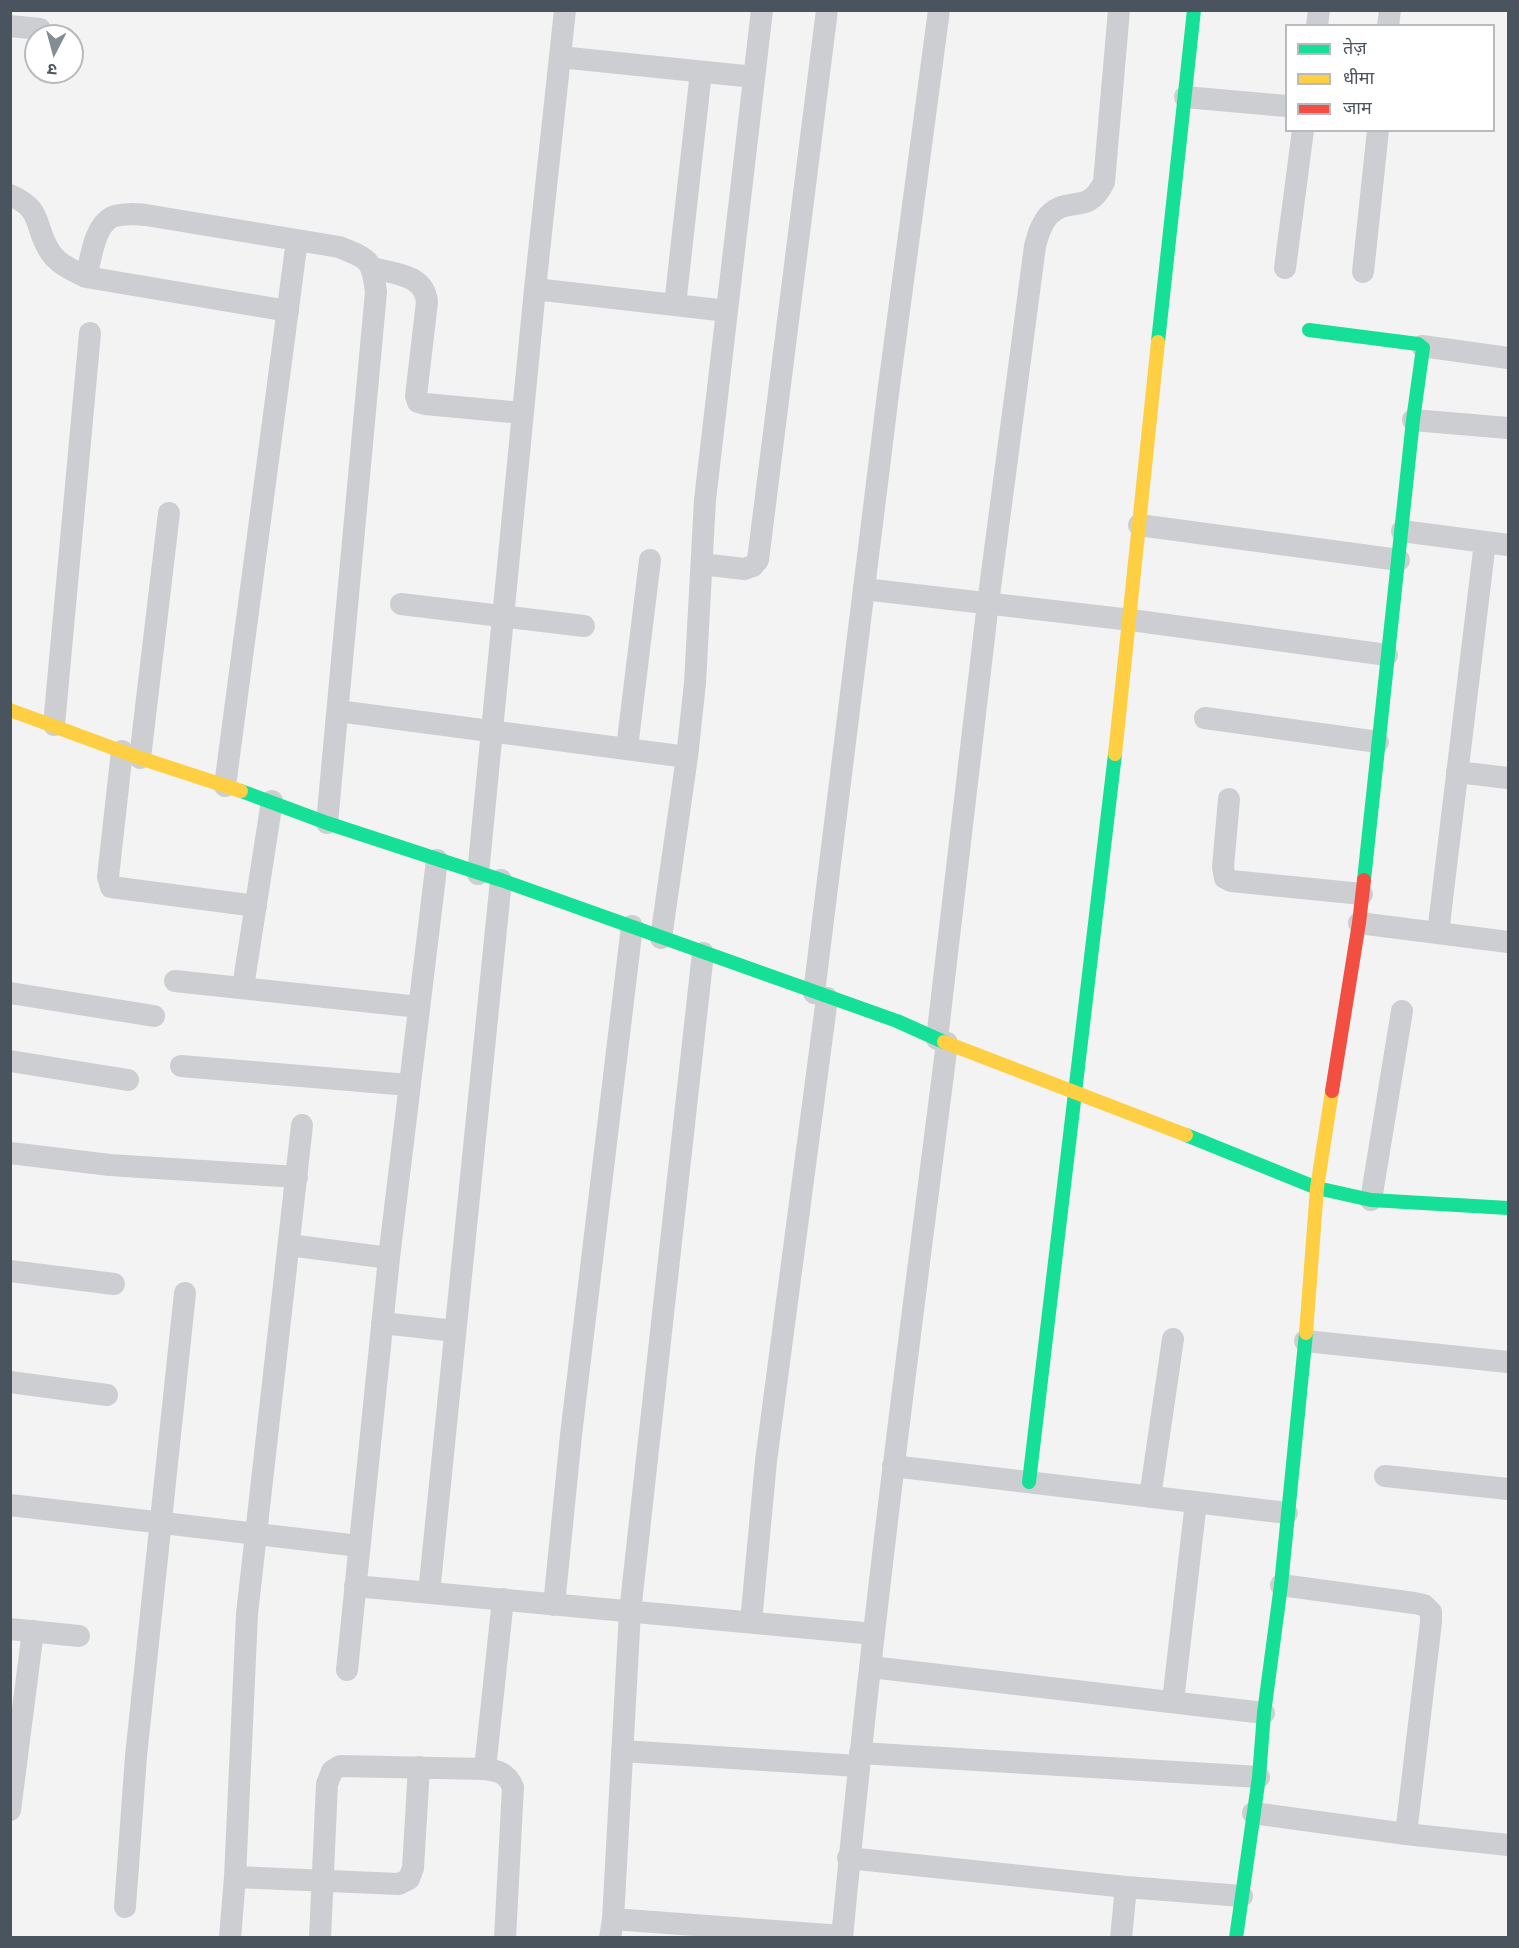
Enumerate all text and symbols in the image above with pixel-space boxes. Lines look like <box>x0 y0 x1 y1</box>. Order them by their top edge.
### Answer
north arrow <box>24 24 84 84</box>
legend <box>1285 24 1495 132</box>
text: तेज़ <box>1343 37 1367 57</box>
text: उ <box>47 60 58 79</box>
text: धीमा <box>1343 67 1374 87</box>
text: जाम <box>1343 97 1372 117</box>

